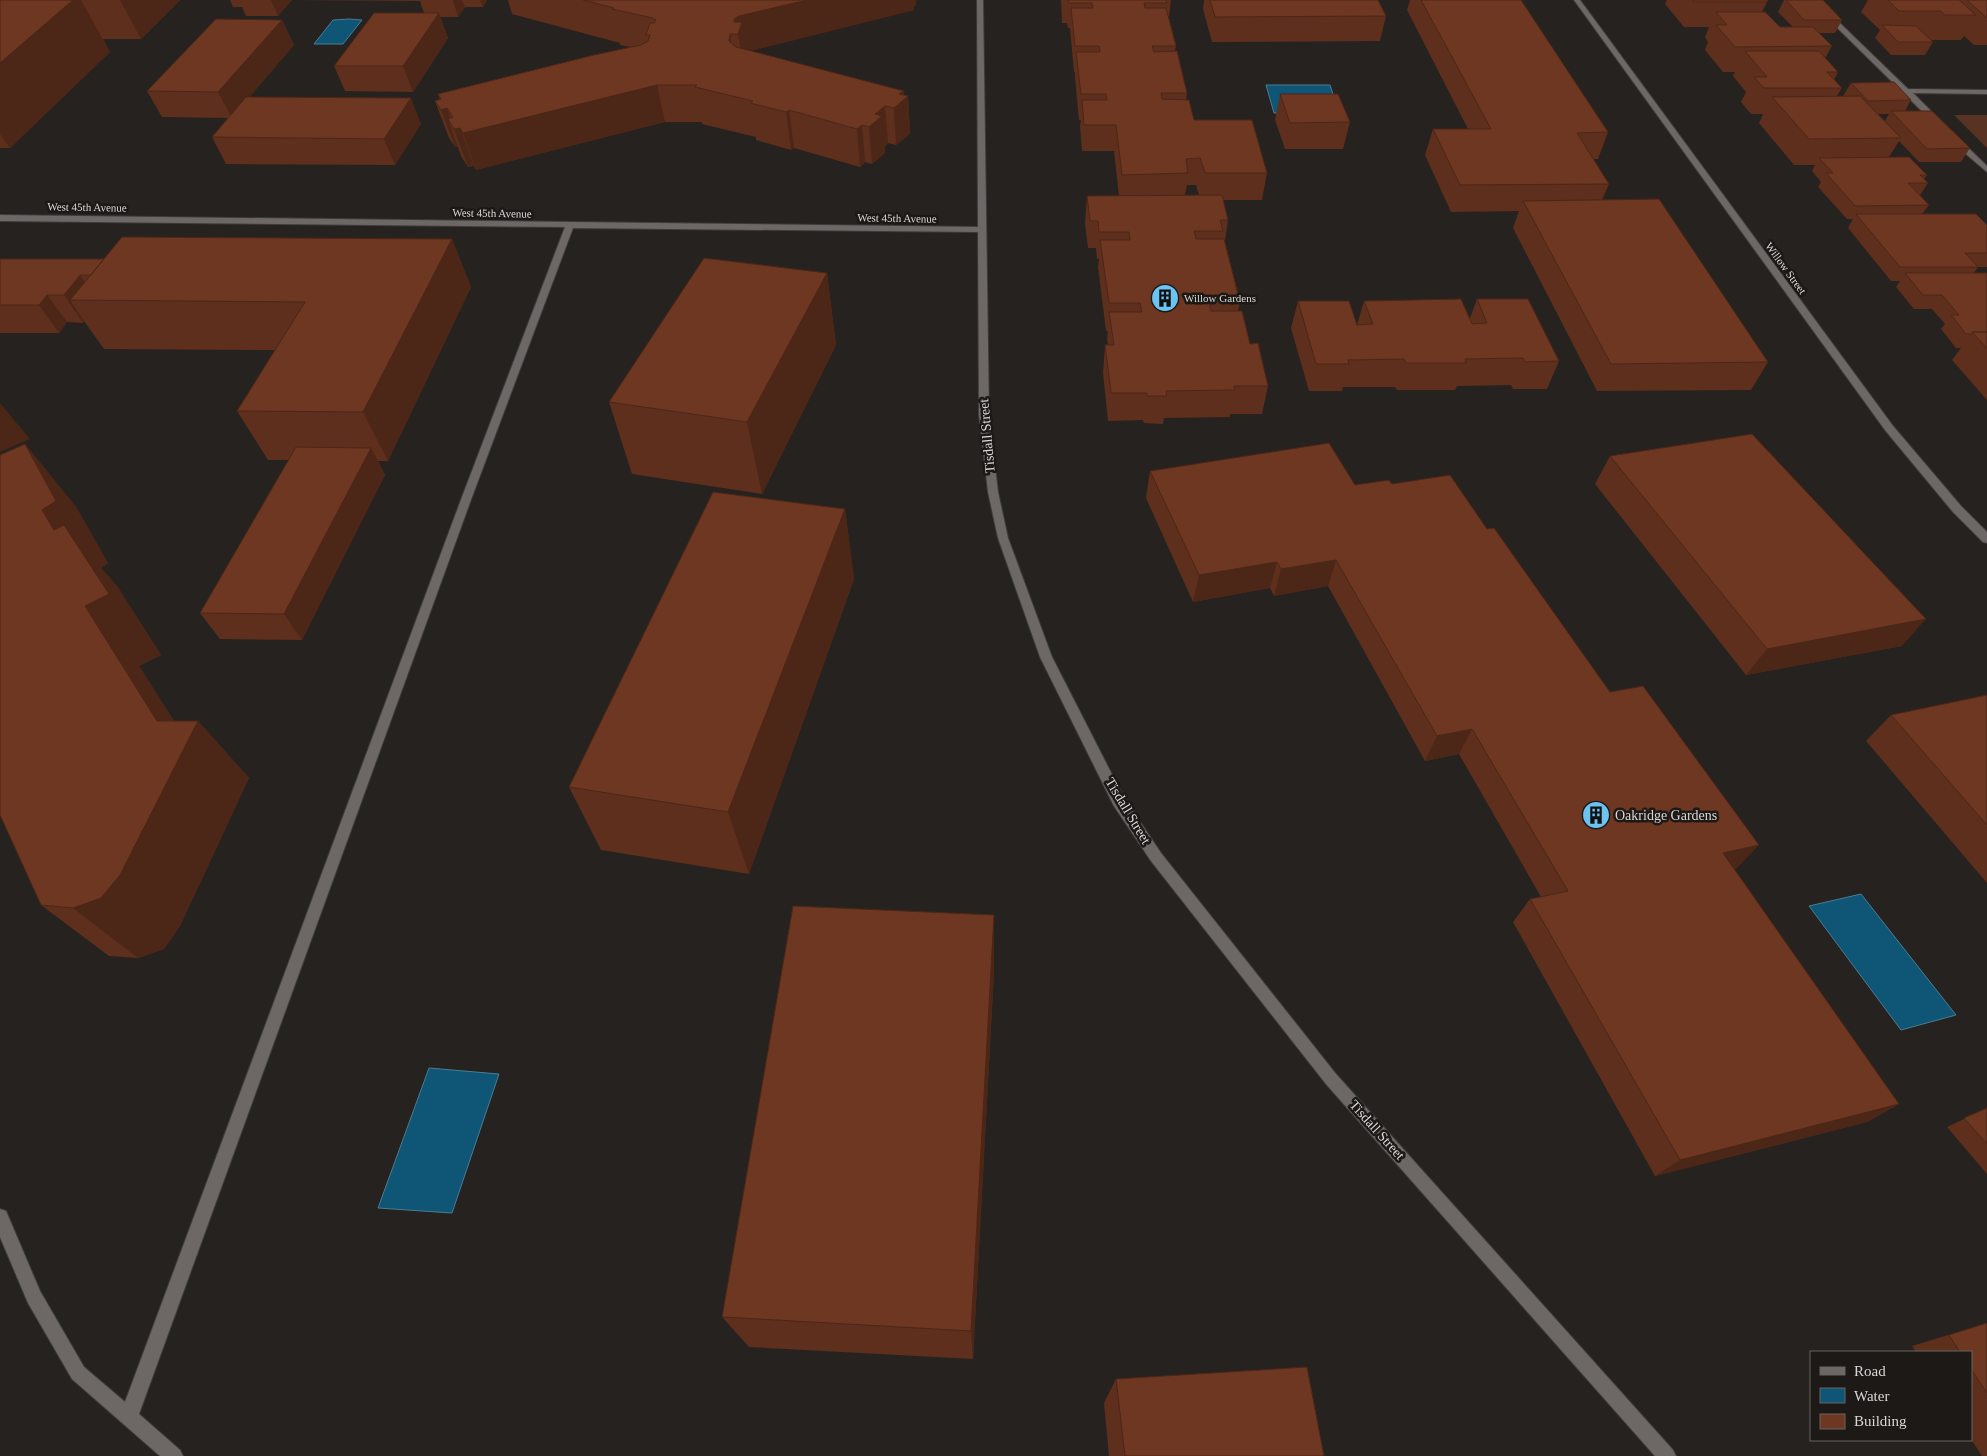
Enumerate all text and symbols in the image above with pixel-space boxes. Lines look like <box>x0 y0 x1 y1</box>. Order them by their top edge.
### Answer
street label: West 45th Avenue <box>47 200 127 214</box>
street label: West 45th Avenue <box>452 206 532 220</box>
street label: West 45th Avenue <box>857 211 937 225</box>
street label: Willow Street <box>1763 240 1809 296</box>
building icon: Willow Gardens <box>1150 283 1180 313</box>
place label: Willow Gardens <box>1184 292 1256 304</box>
street label: Tisdall Street <box>976 398 998 474</box>
street label: Tisdall Street <box>1102 775 1154 847</box>
building icon: Oakridge Gardens <box>1581 800 1611 830</box>
place label: Oakridge Gardens <box>1615 808 1717 823</box>
street label: Tisdall Street <box>1346 1097 1408 1163</box>
legend <box>1810 1351 1972 1441</box>
text: Road <box>1854 1363 1886 1379</box>
text: Water <box>1854 1388 1889 1404</box>
text: Building <box>1854 1413 1907 1429</box>

